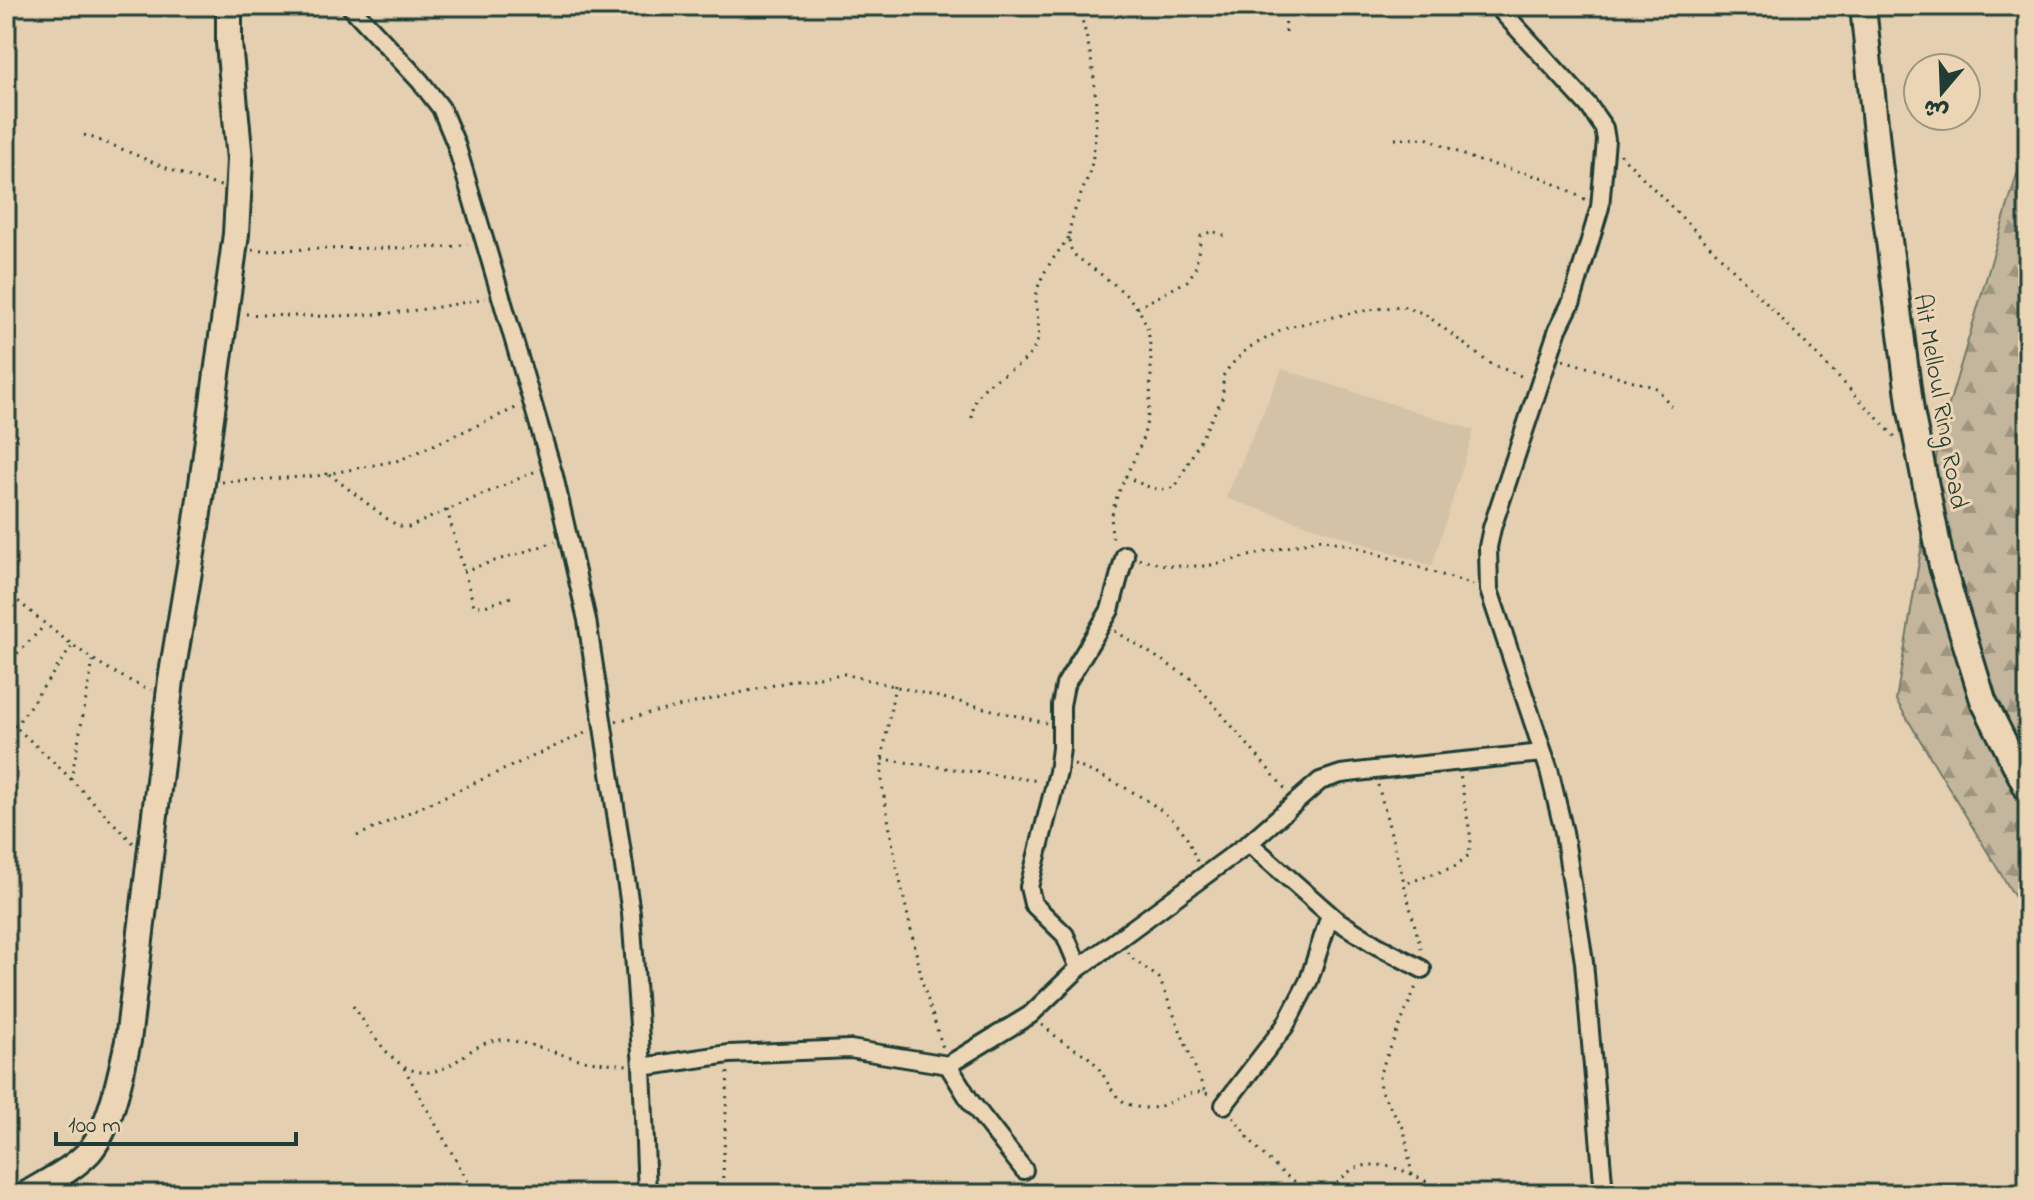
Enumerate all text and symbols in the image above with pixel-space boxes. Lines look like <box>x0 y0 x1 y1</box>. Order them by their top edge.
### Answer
north arrow <box>1902 52 1982 132</box>
text: ش <box>1920 89 1953 127</box>
street label: Ait Melloul Ring Road <box>1901 291 1977 513</box>
scale bar <box>56 1096 296 1146</box>
text: 100 m <box>68 1109 121 1144</box>

